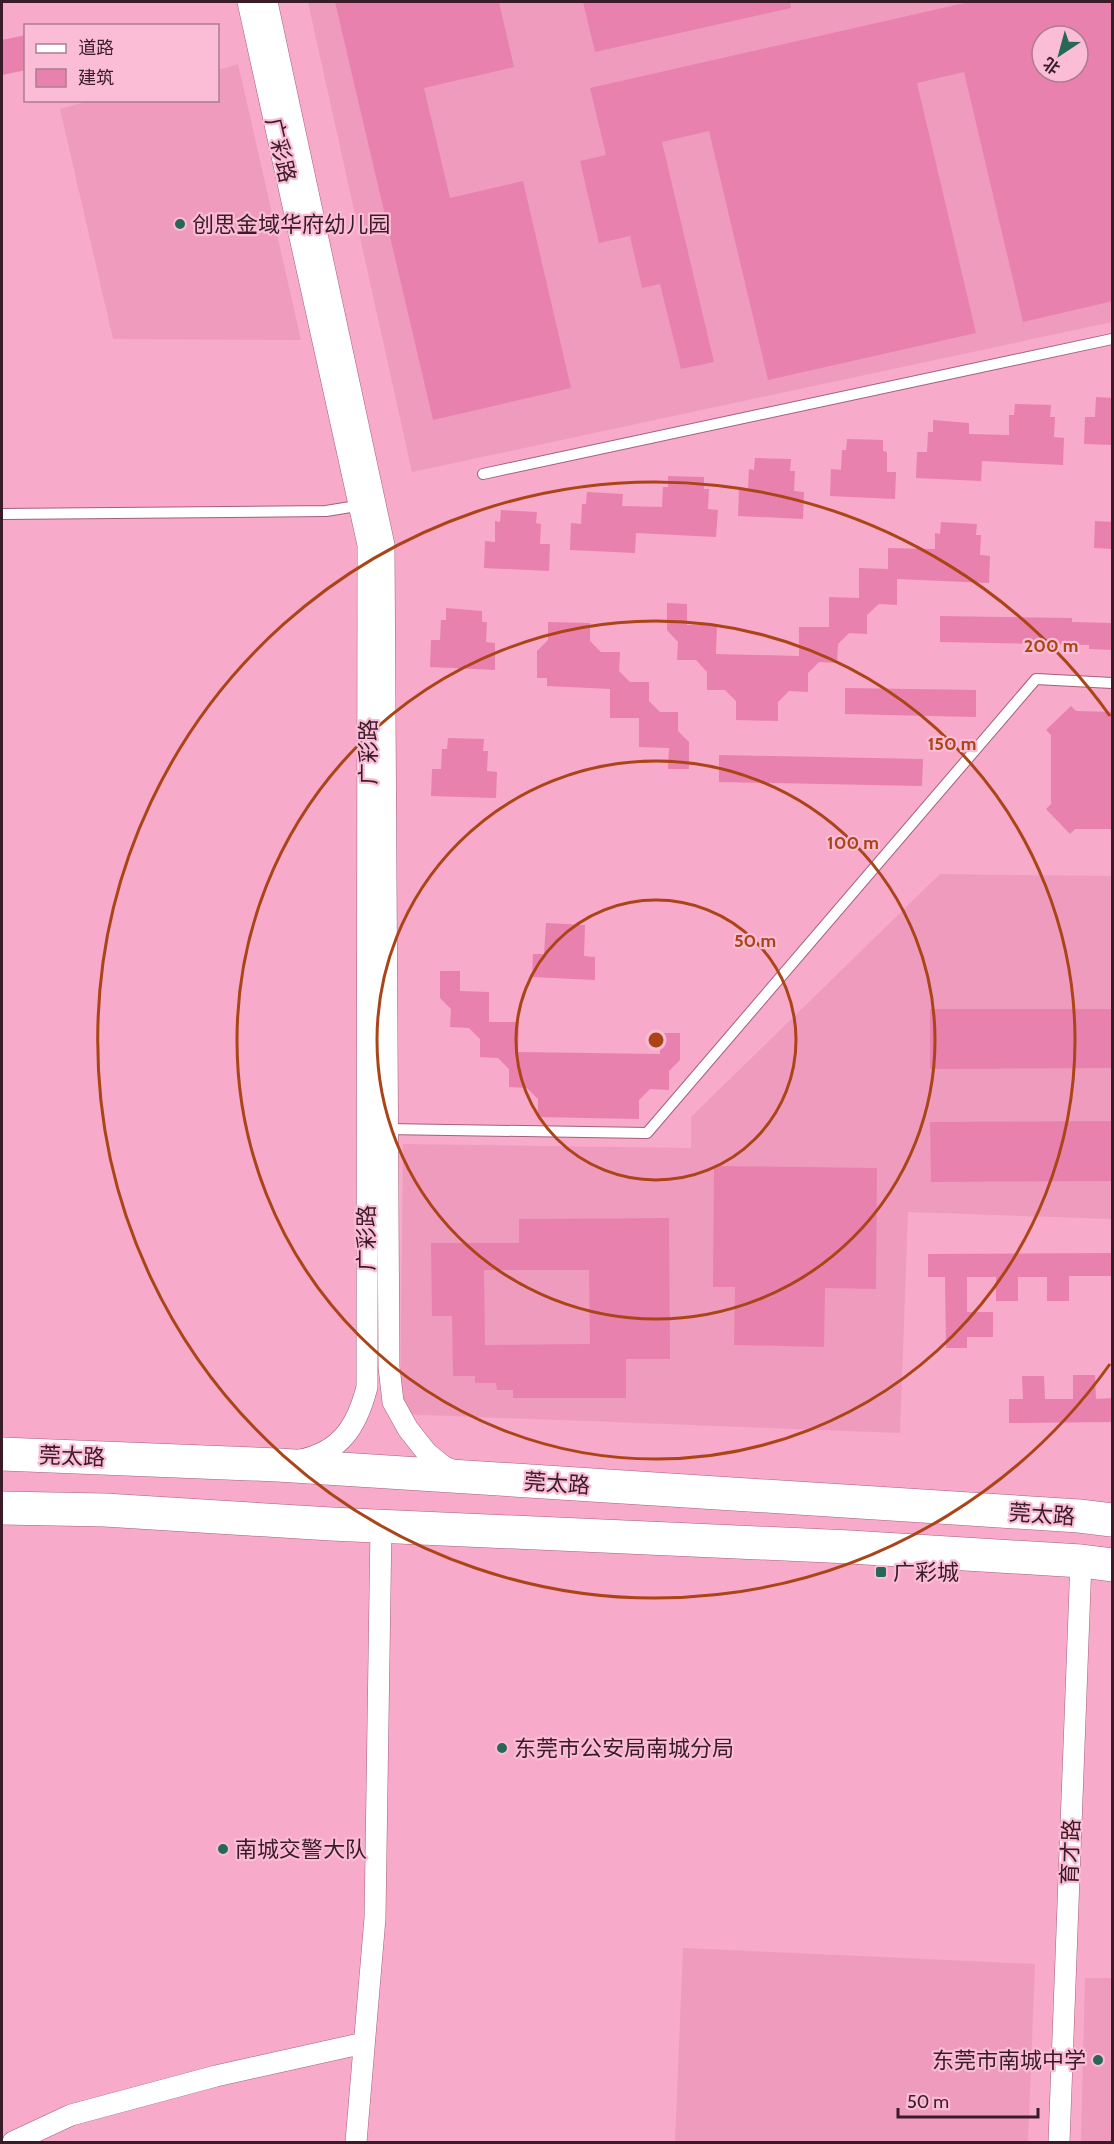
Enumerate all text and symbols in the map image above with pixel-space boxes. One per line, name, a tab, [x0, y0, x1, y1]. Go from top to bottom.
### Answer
legend	[24, 24, 219, 102]
north arrow	[1030, 24, 1090, 84]
text: 道路	[78, 37, 114, 59]
text: 北	[1039, 53, 1064, 78]
text: 建筑	[78, 67, 114, 89]
street label: 广彩路	[260, 115, 301, 185]
place label: 创思金域华府幼儿园	[192, 211, 390, 238]
marker: 创思金域华府幼儿园	[173, 217, 187, 231]
text: 200 m	[1024, 635, 1078, 657]
street label: 广彩路	[355, 719, 382, 785]
text: 150 m	[928, 733, 976, 755]
text: 100 m	[827, 832, 879, 854]
text: 50 m	[734, 930, 776, 952]
centre of rings	[646, 1030, 666, 1050]
street label: 广彩路	[353, 1205, 380, 1271]
street label: 莞太路	[39, 1442, 105, 1471]
street label: 莞太路	[523, 1468, 591, 1499]
street label: 莞太路	[1008, 1499, 1076, 1530]
place label: 广彩城	[893, 1559, 959, 1586]
marker: 广彩城	[874, 1565, 888, 1579]
place label: 东莞市公安局南城分局	[514, 1735, 734, 1762]
marker: 东莞市公安局南城分局	[495, 1741, 509, 1755]
street label: 育才路	[1056, 1819, 1085, 1885]
place label: 南城交警大队	[235, 1836, 367, 1863]
marker: 南城交警大队	[216, 1842, 230, 1856]
place label: 东莞市南城中学	[932, 2047, 1086, 2074]
marker: 东莞市南城中学	[1091, 2053, 1105, 2067]
scale bar	[898, 2081, 1038, 2119]
text: 50 m	[907, 2091, 949, 2113]

